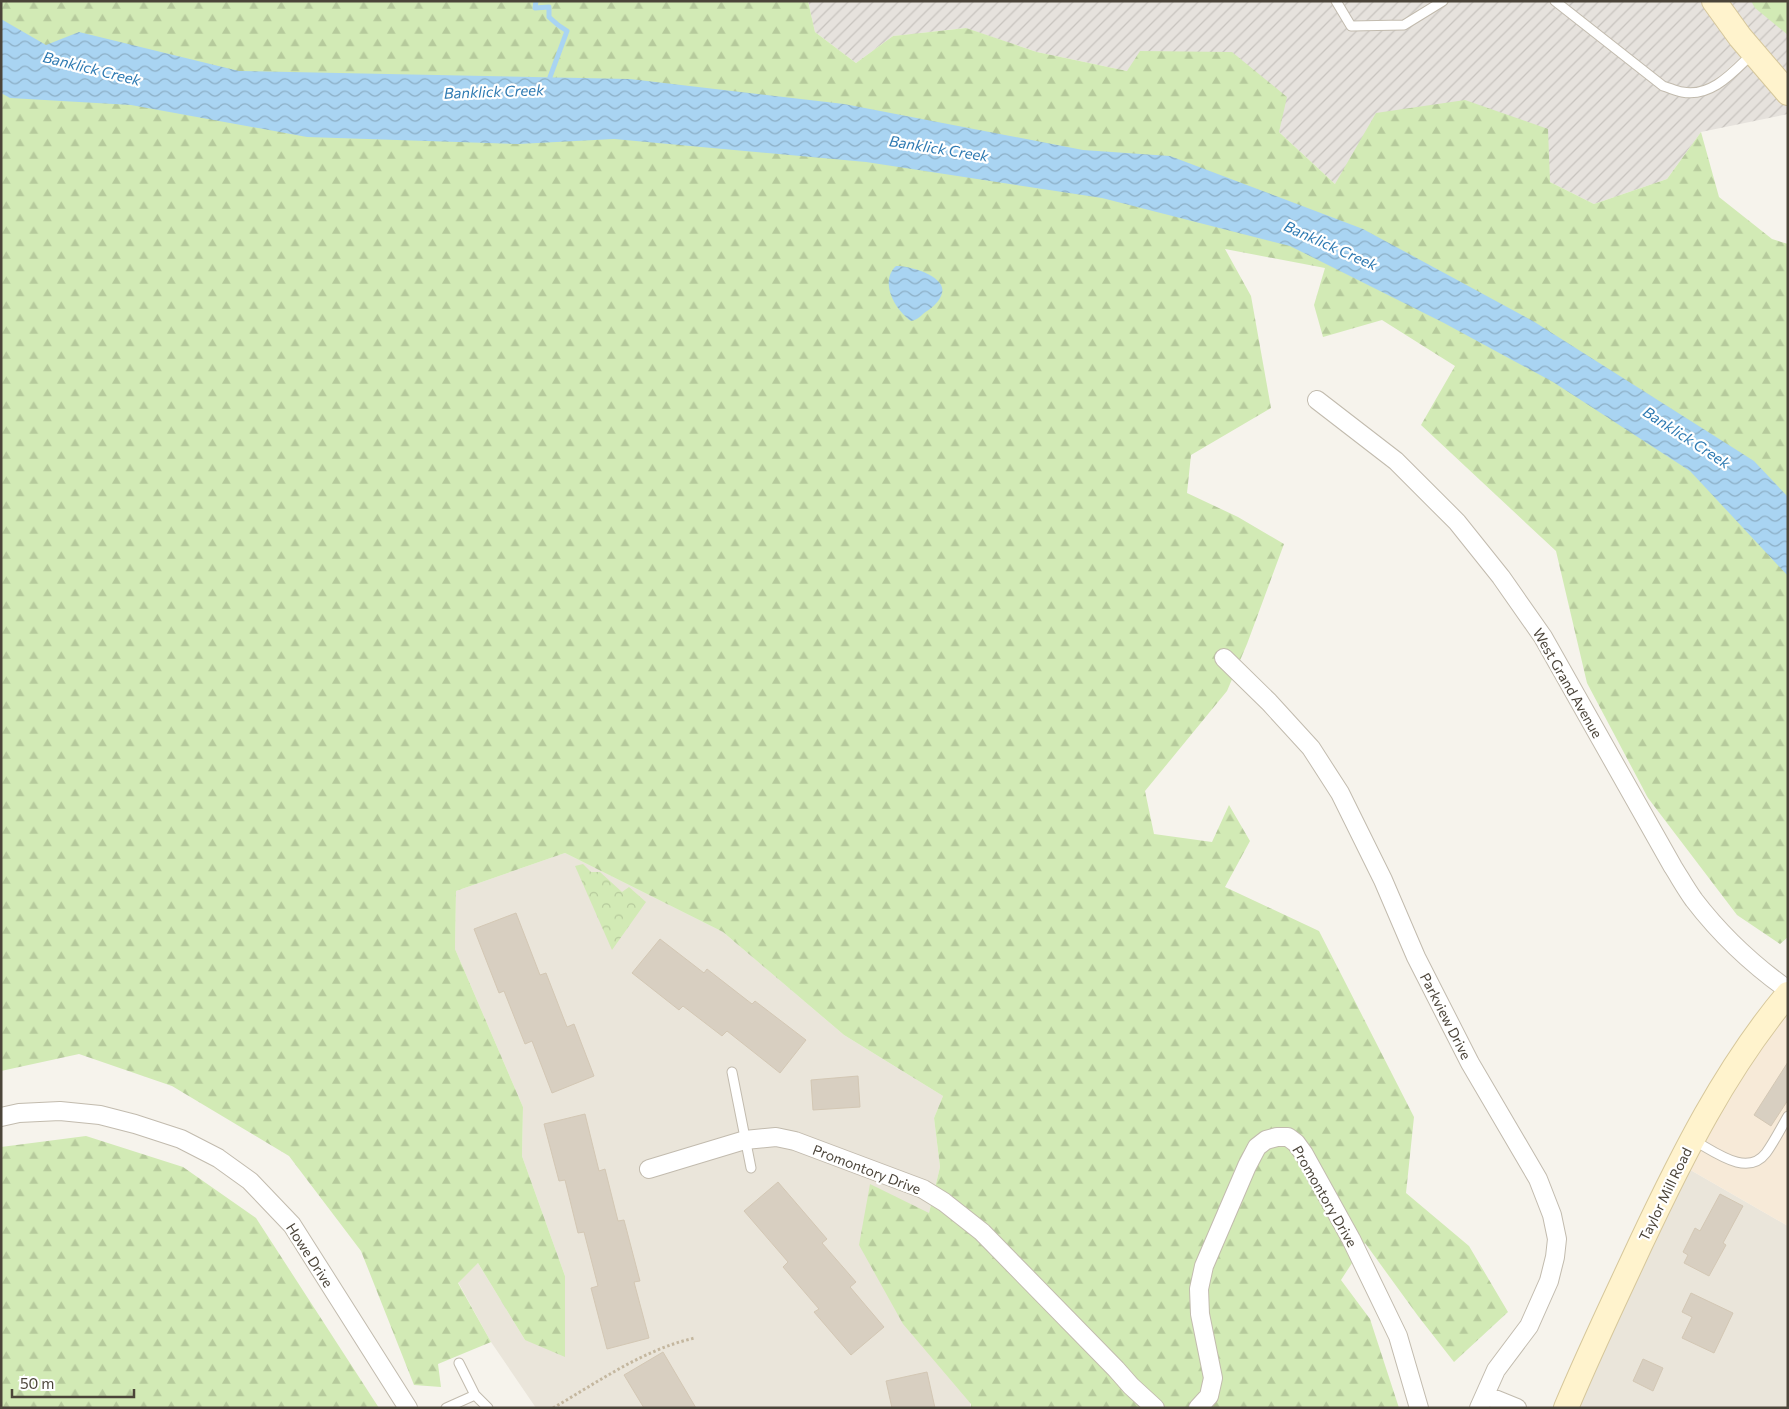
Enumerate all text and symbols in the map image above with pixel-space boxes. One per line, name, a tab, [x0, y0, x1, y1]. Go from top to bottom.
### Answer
water label: Banklick Creek	[41, 47, 144, 89]
water label: Banklick Creek	[444, 80, 545, 102]
water label: Banklick Creek	[888, 131, 991, 165]
water label: Banklick Creek	[1282, 216, 1381, 274]
water label: Banklick Creek	[1640, 402, 1735, 472]
street label: West Grand Avenue	[1530, 625, 1606, 741]
street label: Parkview Drive	[1417, 970, 1475, 1062]
street label: Promontory Drive	[811, 1141, 923, 1197]
street label: Promontory Drive	[1289, 1142, 1361, 1250]
street label: Taylor Mill Road	[1635, 1144, 1695, 1244]
street label: Howe Drive	[283, 1220, 337, 1290]
scale bar	[12, 1366, 135, 1398]
text: 50 m	[20, 1374, 54, 1392]

